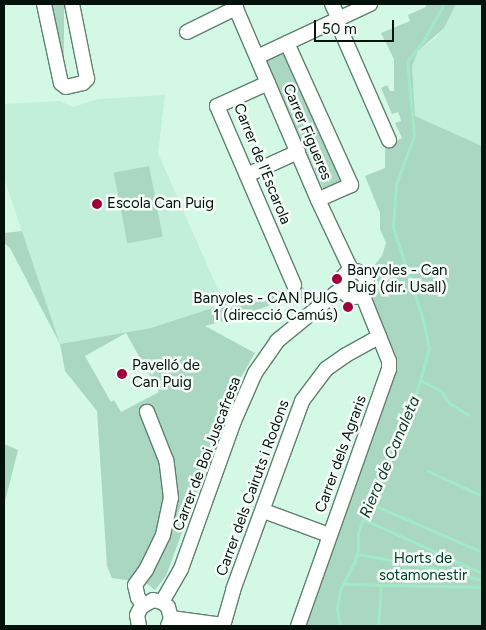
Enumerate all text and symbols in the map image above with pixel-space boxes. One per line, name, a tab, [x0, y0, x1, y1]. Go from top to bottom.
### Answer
scale bar	[316, 10, 396, 42]
text: 50 m	[322, 20, 357, 38]
street label: Carrer Figueres	[279, 81, 335, 183]
street label: Carrer de l'Escarola	[230, 101, 294, 227]
place label: Escola Can Puig	[107, 195, 214, 213]
marker: Escola Can Puig	[91, 198, 103, 210]
place label: Banyoles - Can Puig (dir. Usall)	[347, 261, 447, 296]
marker: Banyoles - Can Puig (dir. Usall)	[331, 273, 343, 285]
place label: Banyoles - CAN PUIG 1 (direcció Camús)	[193, 289, 338, 324]
marker: Banyoles - CAN PUIG 1 (direcció Camús)	[342, 301, 354, 313]
place label: Pavelló de Can Puig	[132, 356, 200, 391]
marker: Pavelló de Can Puig	[116, 368, 128, 380]
street label: Carrer de Boi Juscafresa	[169, 374, 245, 534]
street label: Carrer dels Agraris	[311, 393, 371, 515]
water label: Riera de Canaleta	[356, 393, 424, 521]
street label: Carrer dels Cairuts i Rodons	[213, 397, 293, 579]
park label: Horts de sotamonestir	[379, 549, 467, 584]

